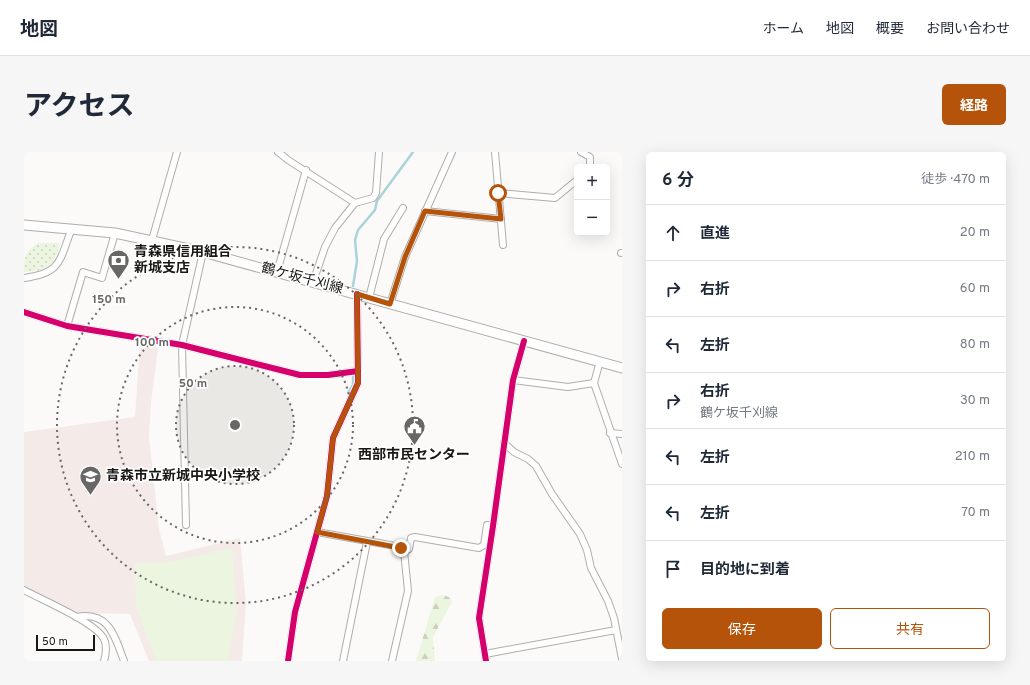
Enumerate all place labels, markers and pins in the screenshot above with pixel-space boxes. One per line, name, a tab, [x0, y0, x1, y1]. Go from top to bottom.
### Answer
place label: 青森県信用組合 新城支店	[134, 244, 232, 277]
bank icon: 青森県信用組合 新城支店	[105, 247, 131, 280]
public building icon: 西部市民センター	[401, 414, 427, 447]
centre of rings	[228, 418, 242, 432]
place label: 西部市民センター	[358, 447, 470, 464]
school or university icon: 青森市立新城中央小学校	[77, 463, 103, 496]
place label: 青森市立新城中央小学校	[106, 467, 260, 485]

